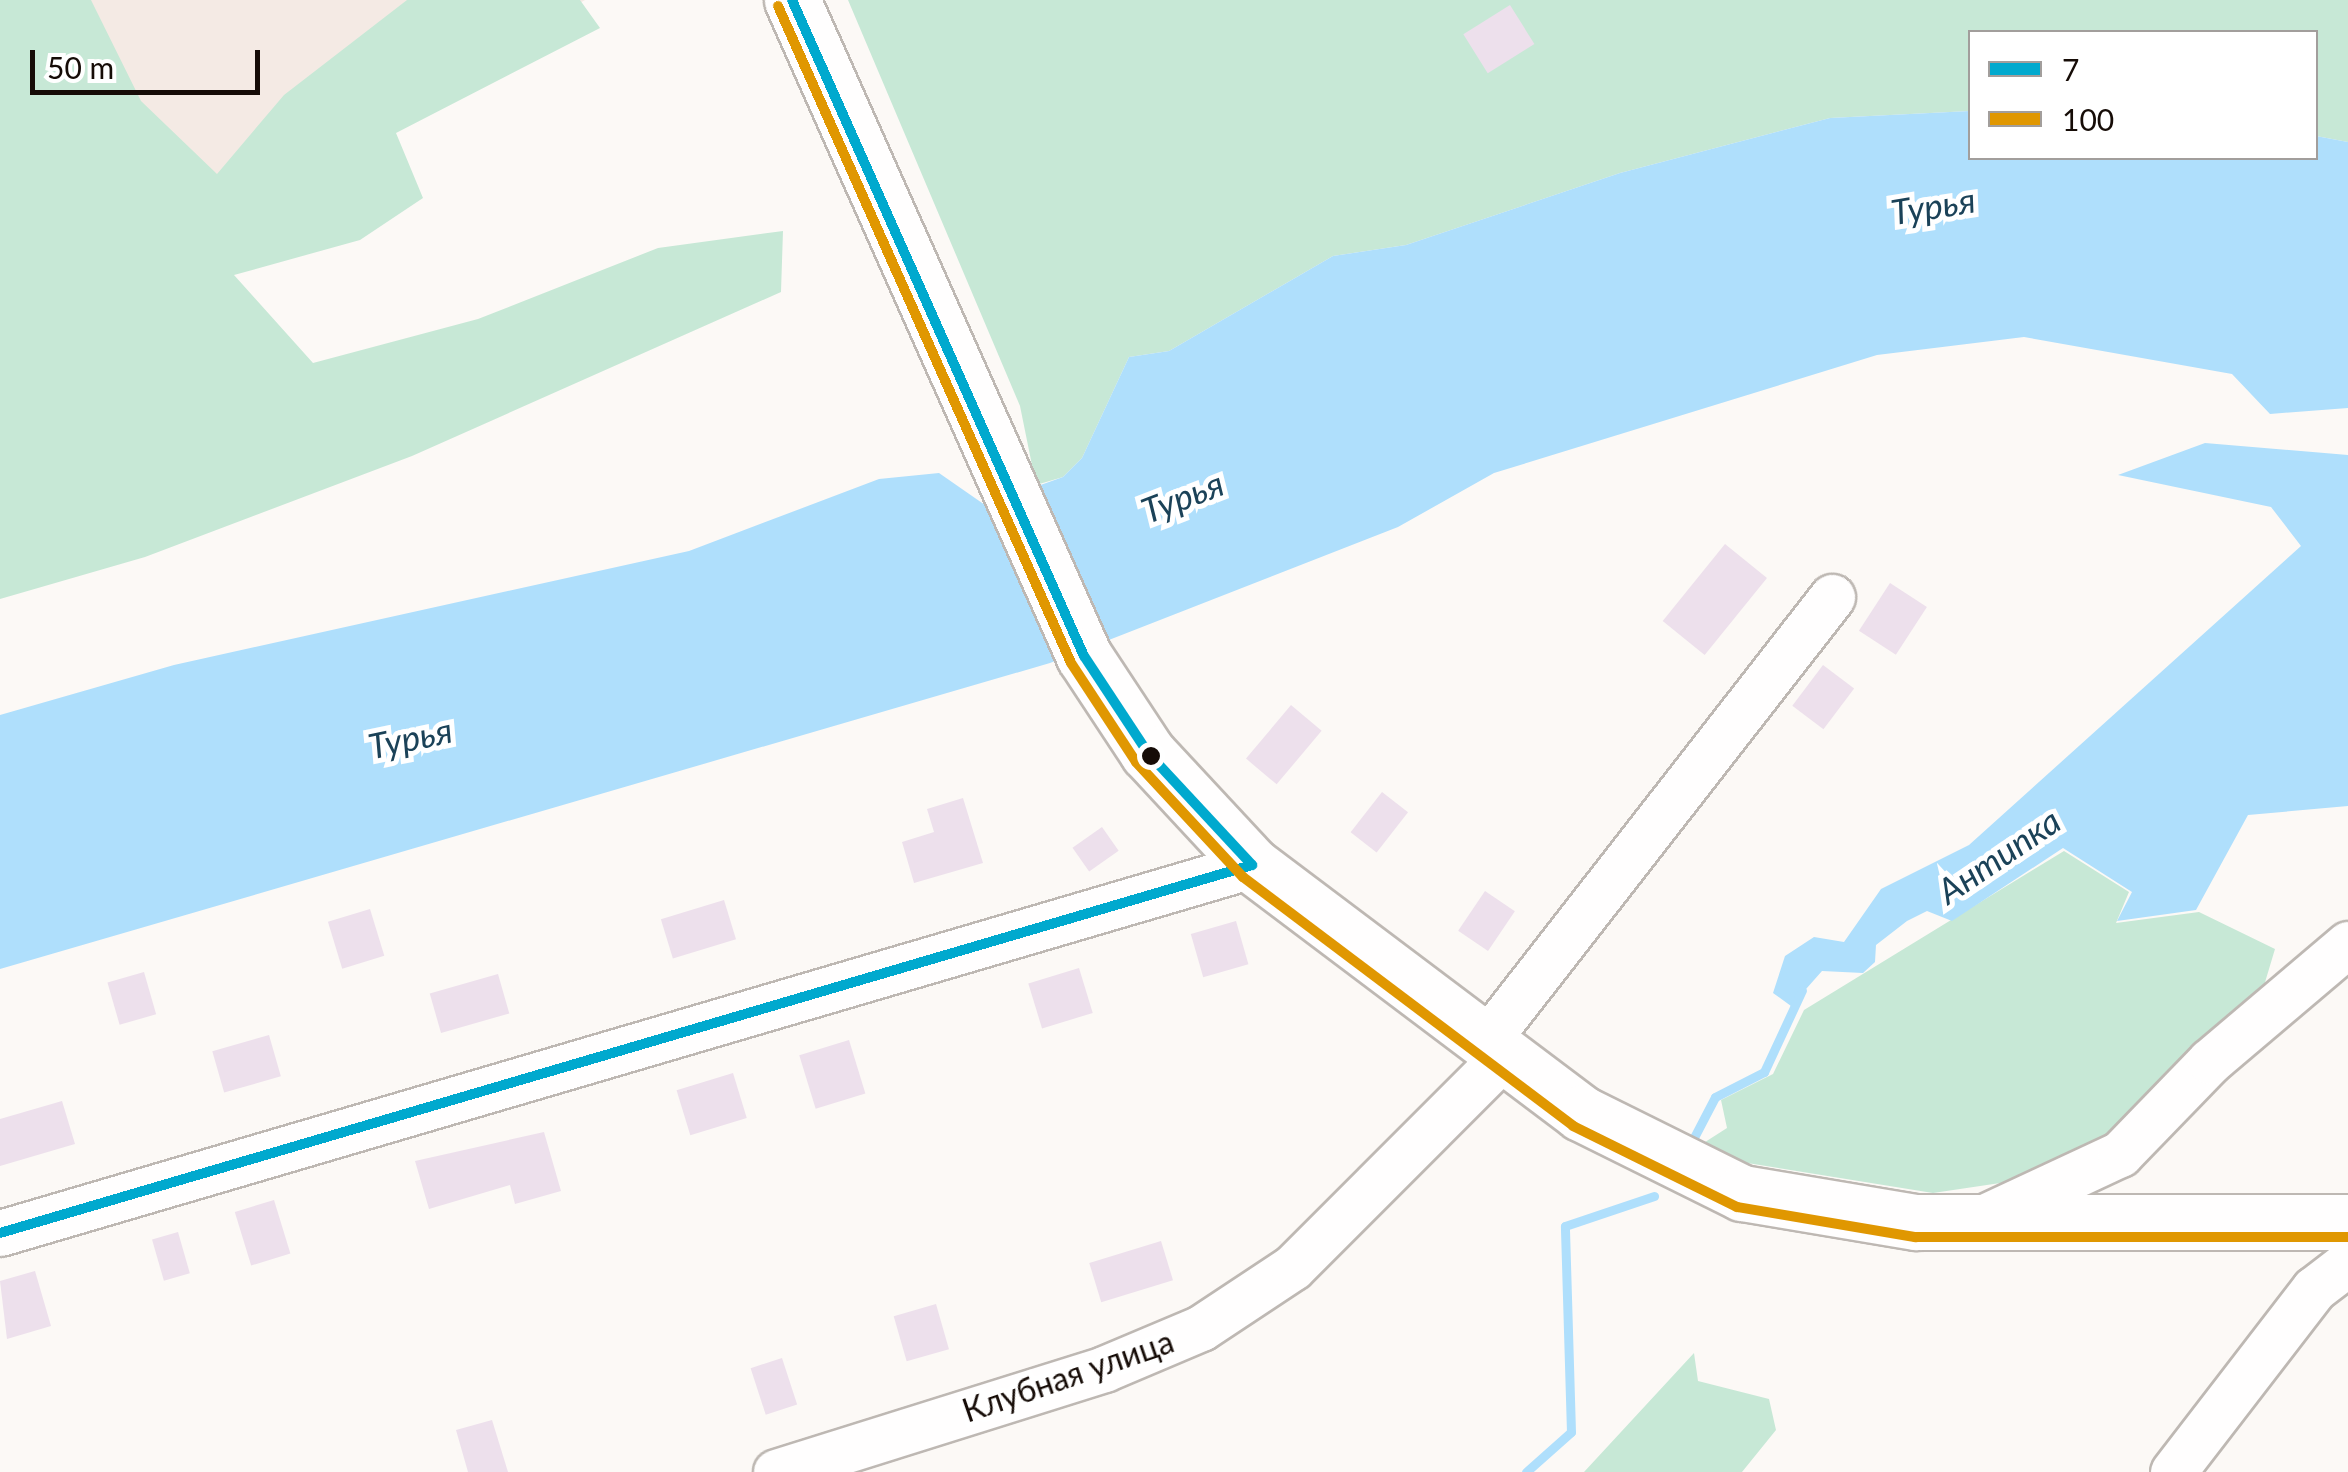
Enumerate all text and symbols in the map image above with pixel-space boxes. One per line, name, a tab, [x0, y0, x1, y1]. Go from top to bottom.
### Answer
scale bar	[35, 30, 265, 92]
legend	[1968, 30, 2318, 160]
text: 50 m	[47, 49, 114, 85]
text: 7	[2062, 51, 2079, 87]
text: 100	[2062, 101, 2114, 137]
water label: Турья	[1888, 178, 1978, 232]
water label: Турья	[1135, 461, 1229, 531]
water label: Турья	[364, 708, 456, 766]
unlabelled marker	[1141, 746, 1161, 766]
water label: Антипка	[1928, 799, 2068, 911]
street label: Клубная улица	[957, 1322, 1179, 1430]

